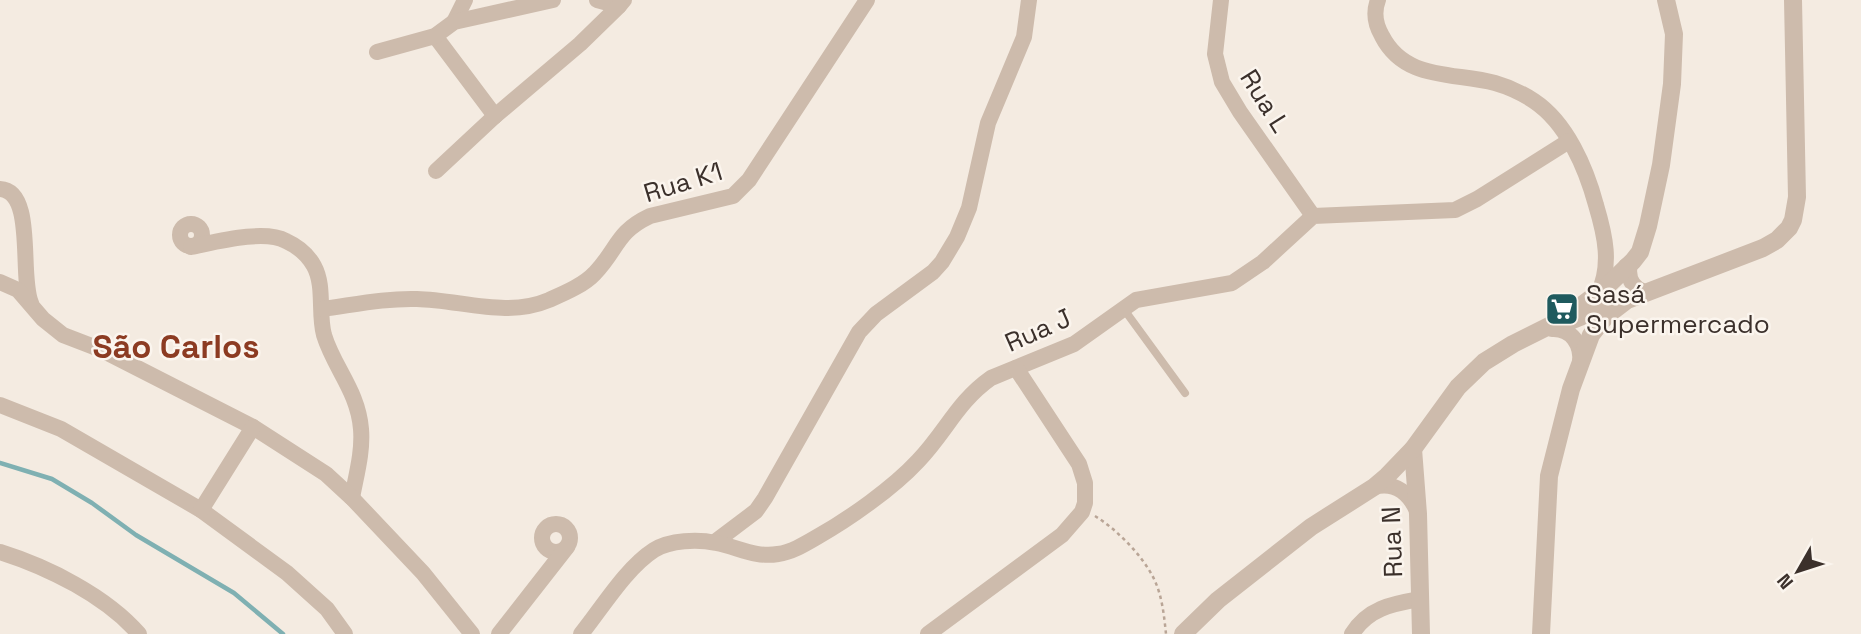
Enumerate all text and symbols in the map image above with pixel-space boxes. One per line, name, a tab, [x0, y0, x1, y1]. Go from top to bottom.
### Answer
street label: Rua L	[1233, 63, 1297, 139]
street label: Rua K1	[639, 154, 727, 210]
place label: Sasá Supermercado	[1586, 277, 1770, 341]
supermarket icon: Sasá Supermercado	[1543, 290, 1581, 328]
street label: Rua J	[999, 300, 1077, 360]
district label: São Carlos	[93, 326, 259, 368]
street label: Rua N	[1374, 506, 1410, 578]
north arrow	[1763, 536, 1833, 606]
text: N	[1771, 569, 1799, 594]

